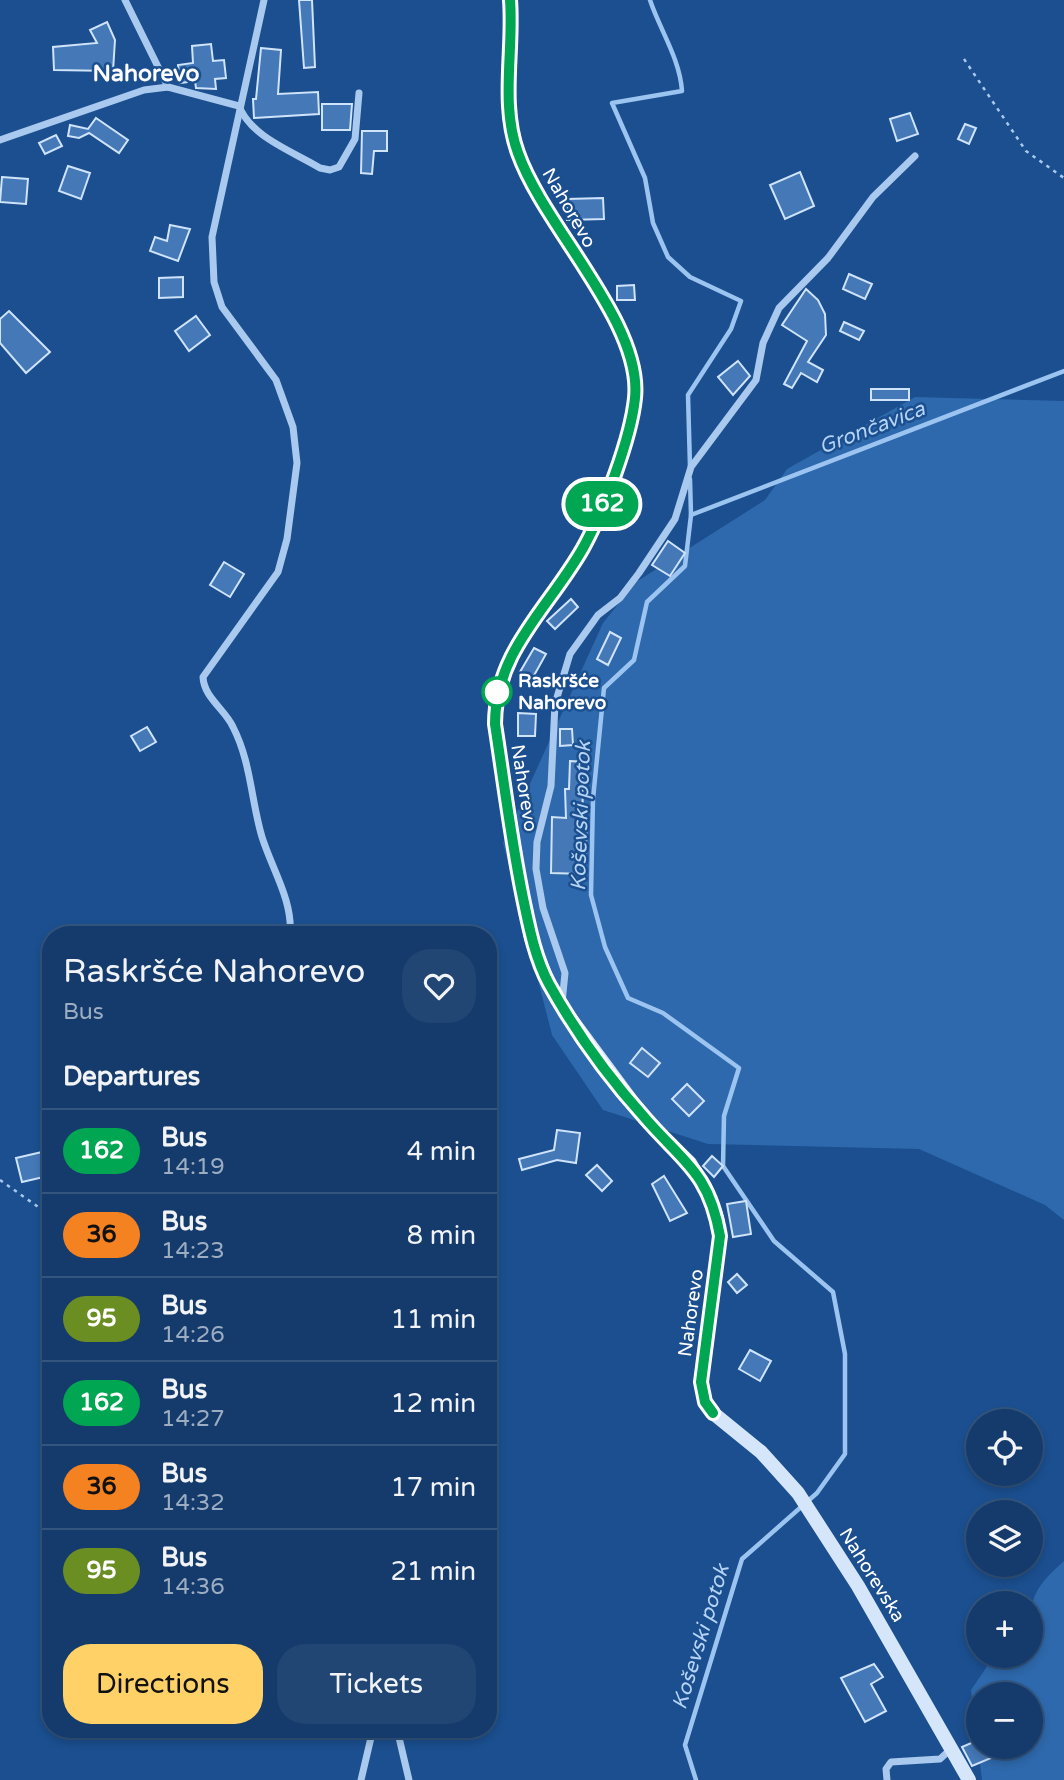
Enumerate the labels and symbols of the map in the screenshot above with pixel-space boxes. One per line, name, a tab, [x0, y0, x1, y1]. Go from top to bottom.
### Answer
district label: Nahorevo	[93, 60, 199, 88]
street label: Nahorevo	[537, 164, 601, 252]
water label: Grončavica	[816, 396, 930, 460]
line badge: 162	[562, 481, 642, 527]
place label: Raskršće Nahorevo	[518, 670, 606, 714]
marker: Raskršće Nahorevo	[482, 677, 512, 707]
water label: Koševski potok	[566, 739, 596, 891]
street label: Nahorevo	[506, 743, 542, 833]
street label: Nahorevo	[674, 1268, 708, 1358]
street label: Nahorevska	[834, 1524, 910, 1626]
water label: Koševski potok	[667, 1560, 735, 1712]

